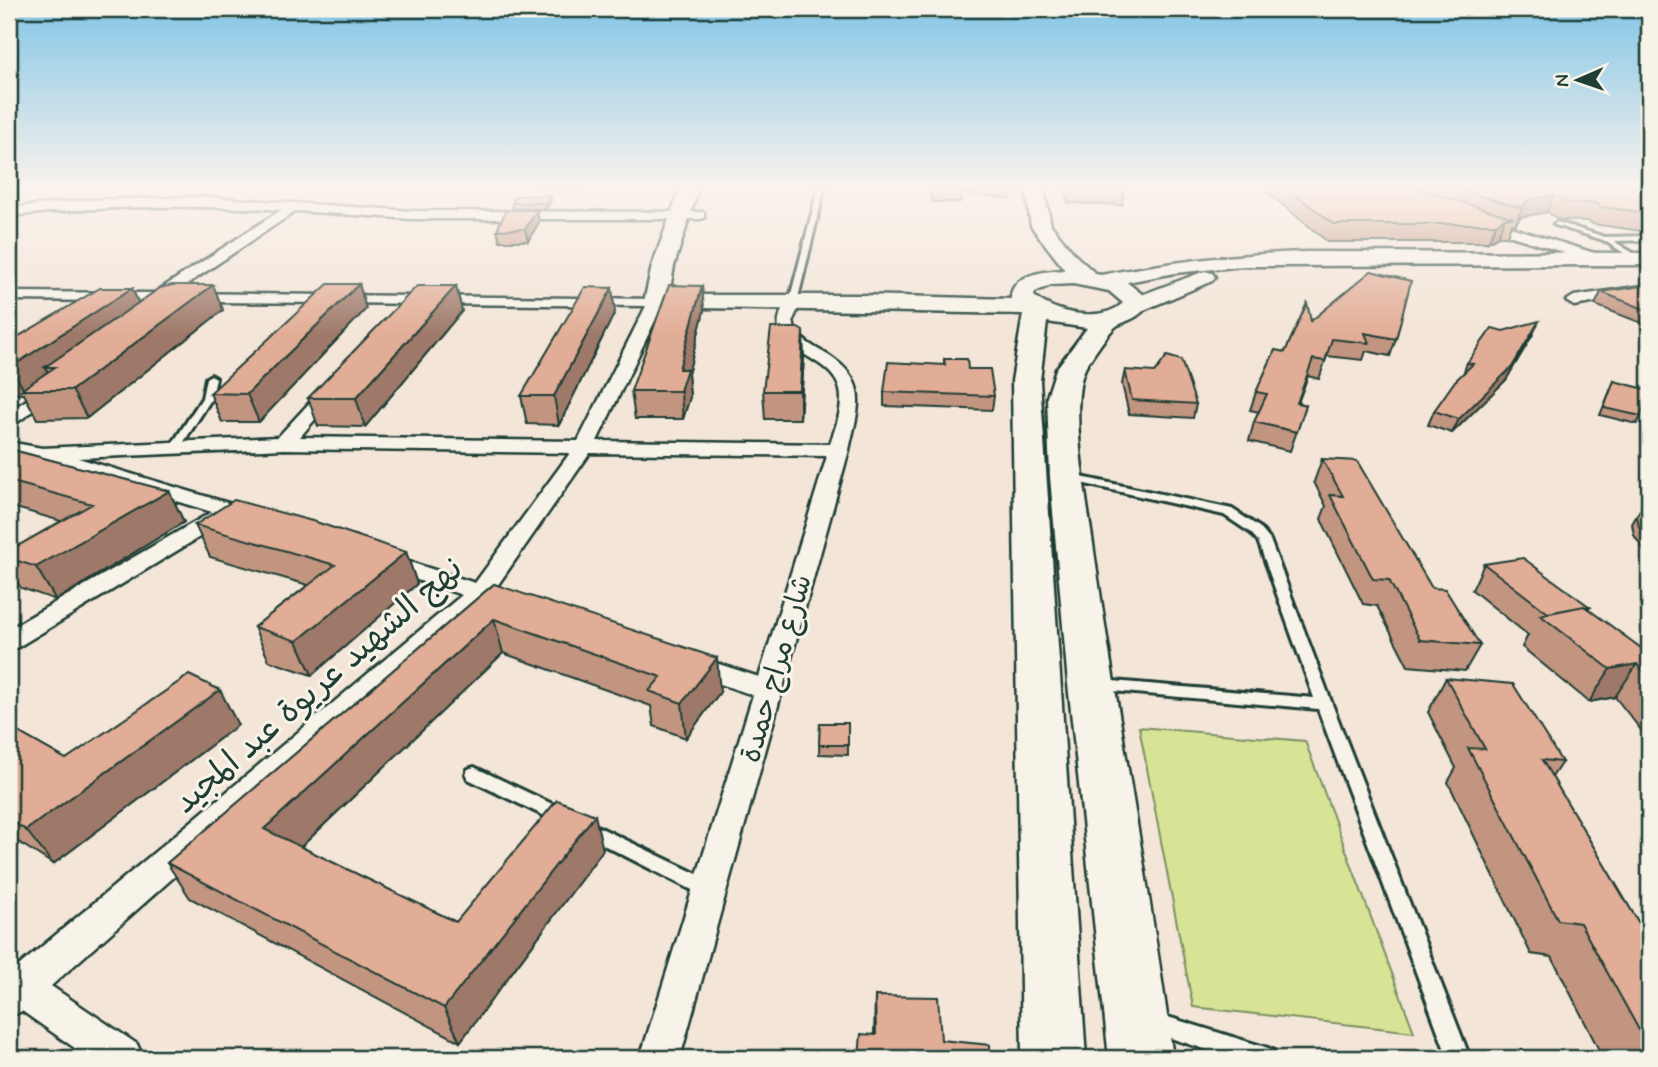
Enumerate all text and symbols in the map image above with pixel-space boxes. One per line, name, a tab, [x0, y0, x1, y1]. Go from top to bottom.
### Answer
north arrow	[1542, 46, 1612, 116]
text: N	[1550, 74, 1575, 87]
street label: نهج الشهيد عريوة عبد المجيد	[165, 548, 473, 824]
street label: شارع مراح حمدة	[733, 570, 822, 767]

